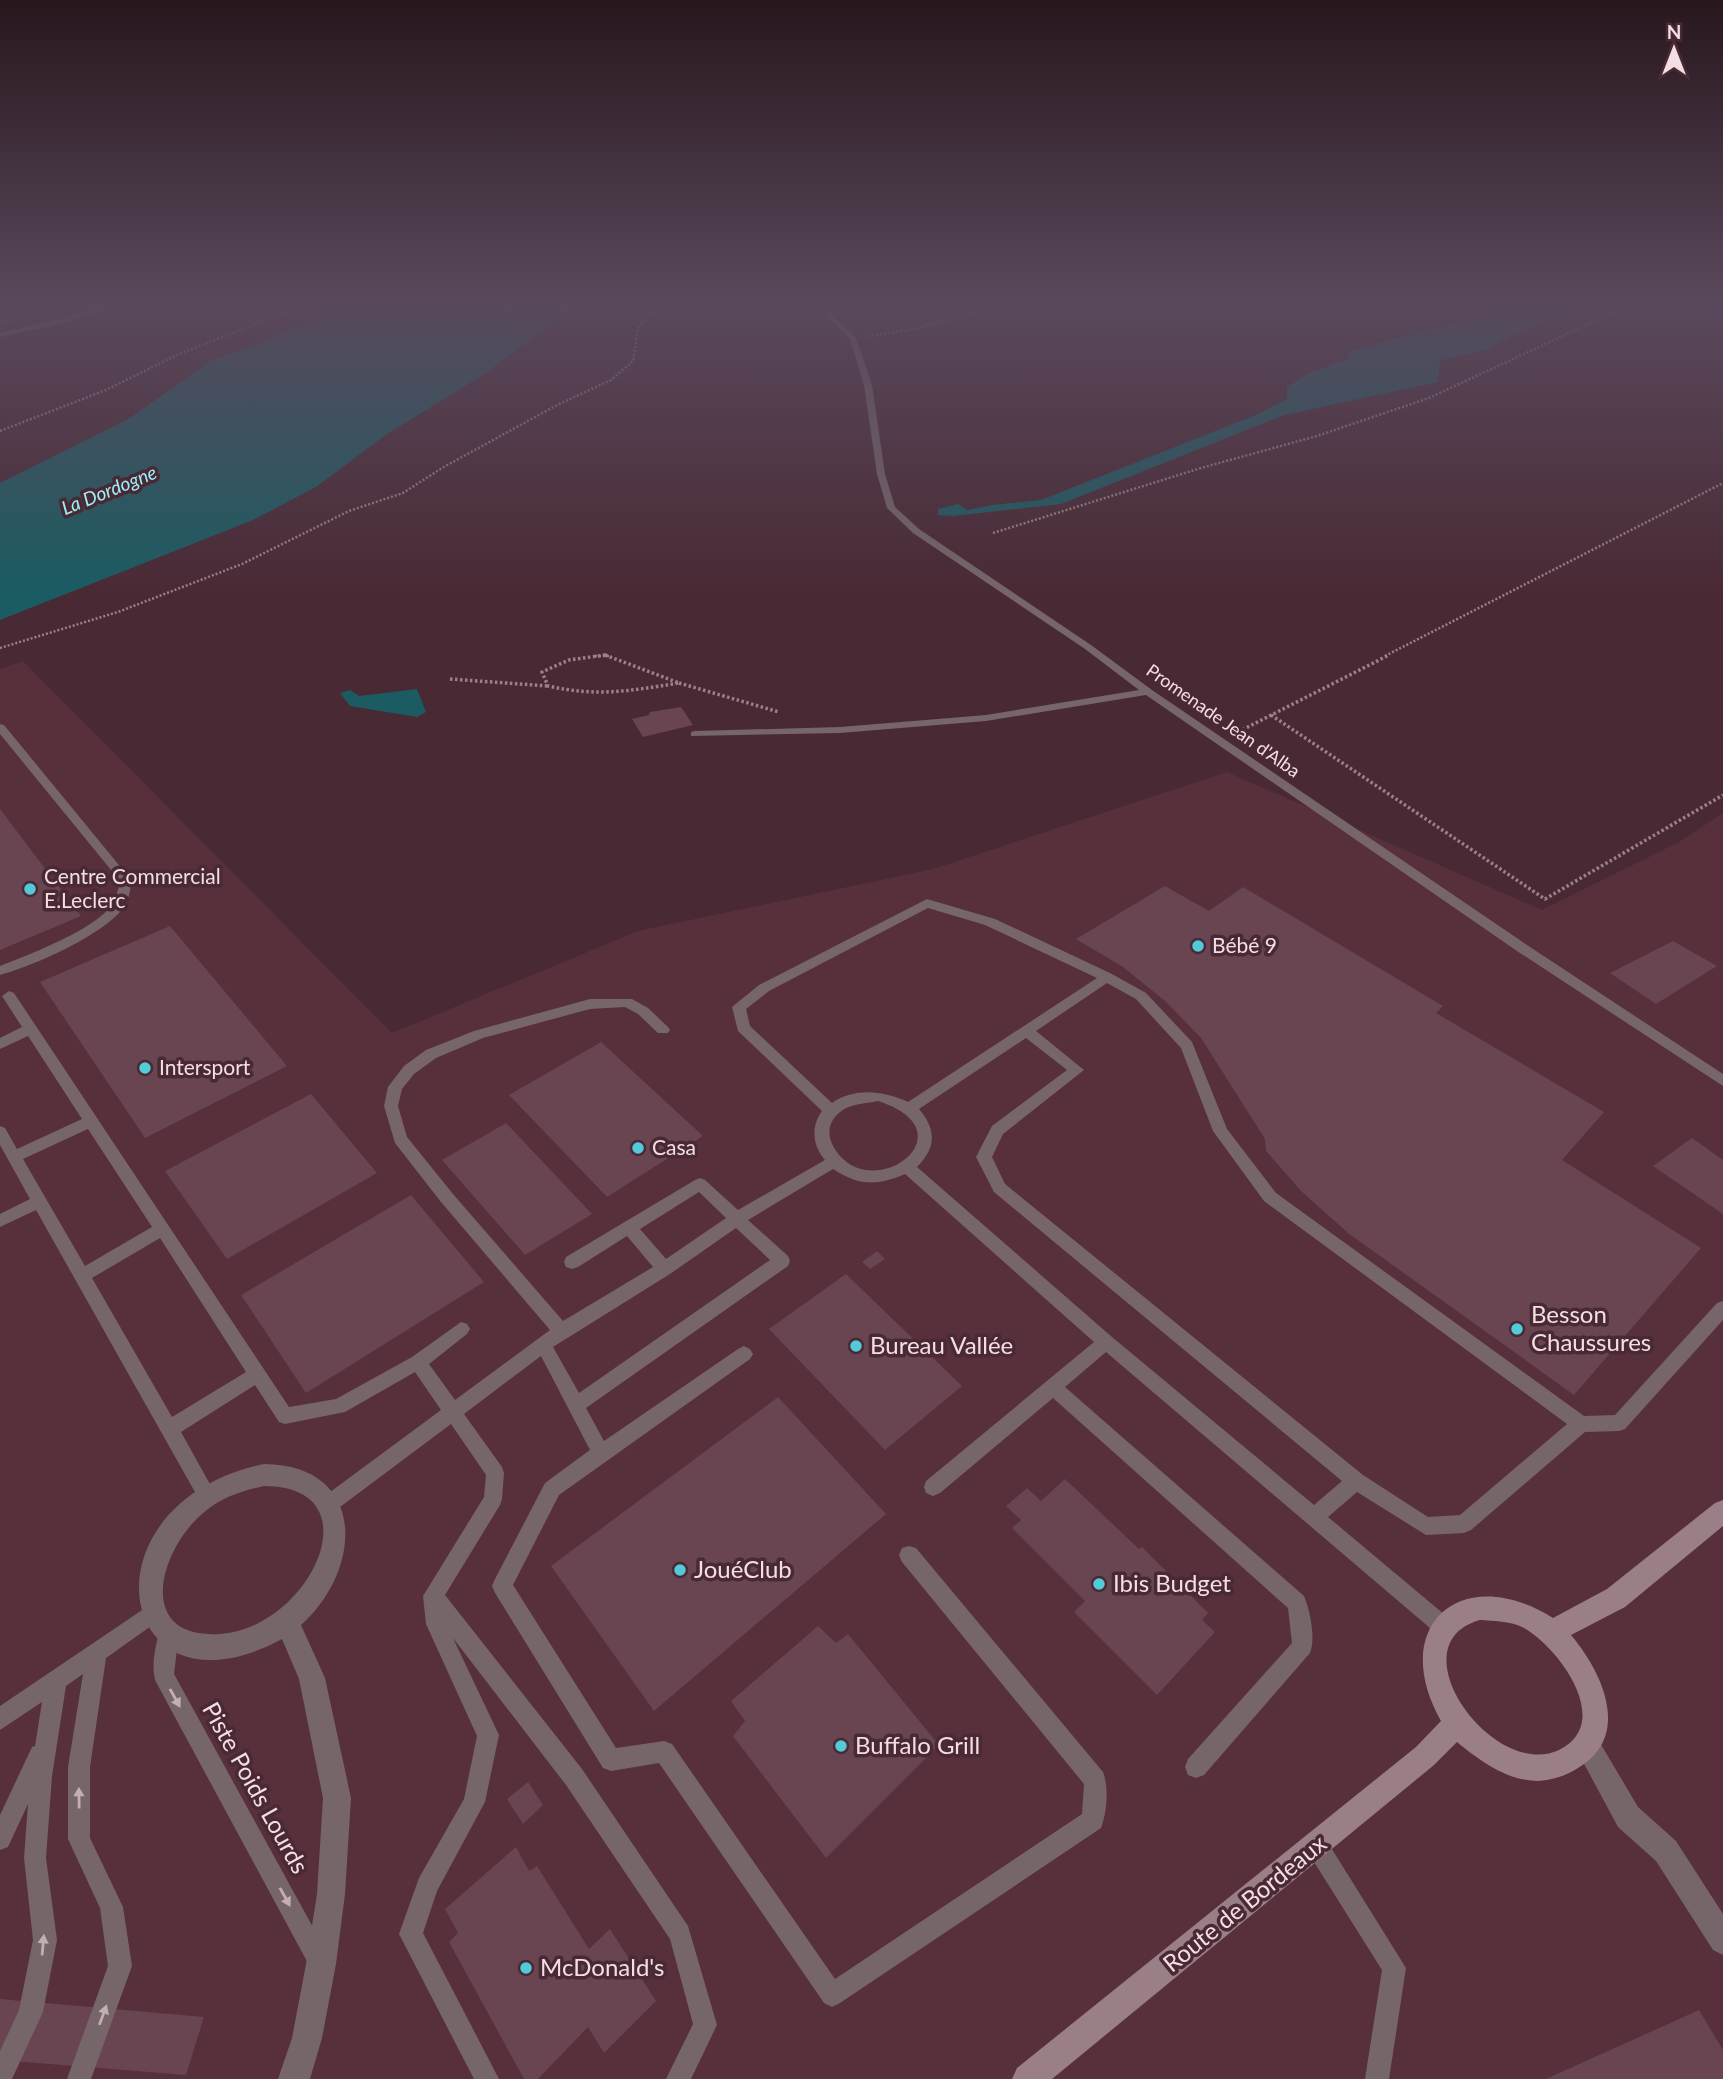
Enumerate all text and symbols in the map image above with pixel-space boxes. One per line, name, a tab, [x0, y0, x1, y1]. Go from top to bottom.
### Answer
north arrow	[1639, 14, 1709, 84]
text: N	[1667, 20, 1681, 43]
water label: La Dordogne	[58, 460, 160, 519]
street label: Promenade Jean d'Alba	[1142, 659, 1305, 782]
place label: Centre Commercial E.Leclerc	[44, 863, 221, 912]
marker: Centre Commercial E.Leclerc	[22, 881, 38, 897]
place label: Bébé 9	[1212, 932, 1277, 957]
marker: Bébé 9	[1190, 938, 1206, 954]
place label: Intersport	[159, 1054, 251, 1079]
marker: Intersport	[137, 1060, 153, 1076]
place label: Casa	[652, 1134, 696, 1159]
marker: Casa	[630, 1140, 646, 1156]
place label: Besson Chaussures	[1531, 1299, 1651, 1356]
marker: Besson Chaussures	[1509, 1321, 1525, 1337]
place label: Bureau Vallée	[870, 1330, 1013, 1359]
marker: Bureau Vallée	[848, 1338, 864, 1354]
place label: JouéClub	[694, 1554, 792, 1583]
marker: JouéClub	[672, 1562, 688, 1578]
place label: Ibis Budget	[1113, 1568, 1231, 1597]
marker: Ibis Budget	[1091, 1576, 1107, 1592]
one-way arrow	[170, 1688, 181, 1708]
street label: Piste Poids Lourds	[197, 1696, 315, 1878]
place label: Buffalo Grill	[855, 1730, 980, 1759]
marker: Buffalo Grill	[833, 1738, 849, 1754]
one-way arrow	[73, 1787, 84, 1809]
street label: Route de Bordeaux	[1157, 1828, 1331, 1977]
one-way arrow	[279, 1888, 291, 1907]
one-way arrow	[38, 1934, 49, 1956]
place label: McDonald's	[540, 1952, 664, 1981]
marker: McDonald's	[518, 1960, 534, 1976]
one-way arrow	[98, 2004, 109, 2025]

